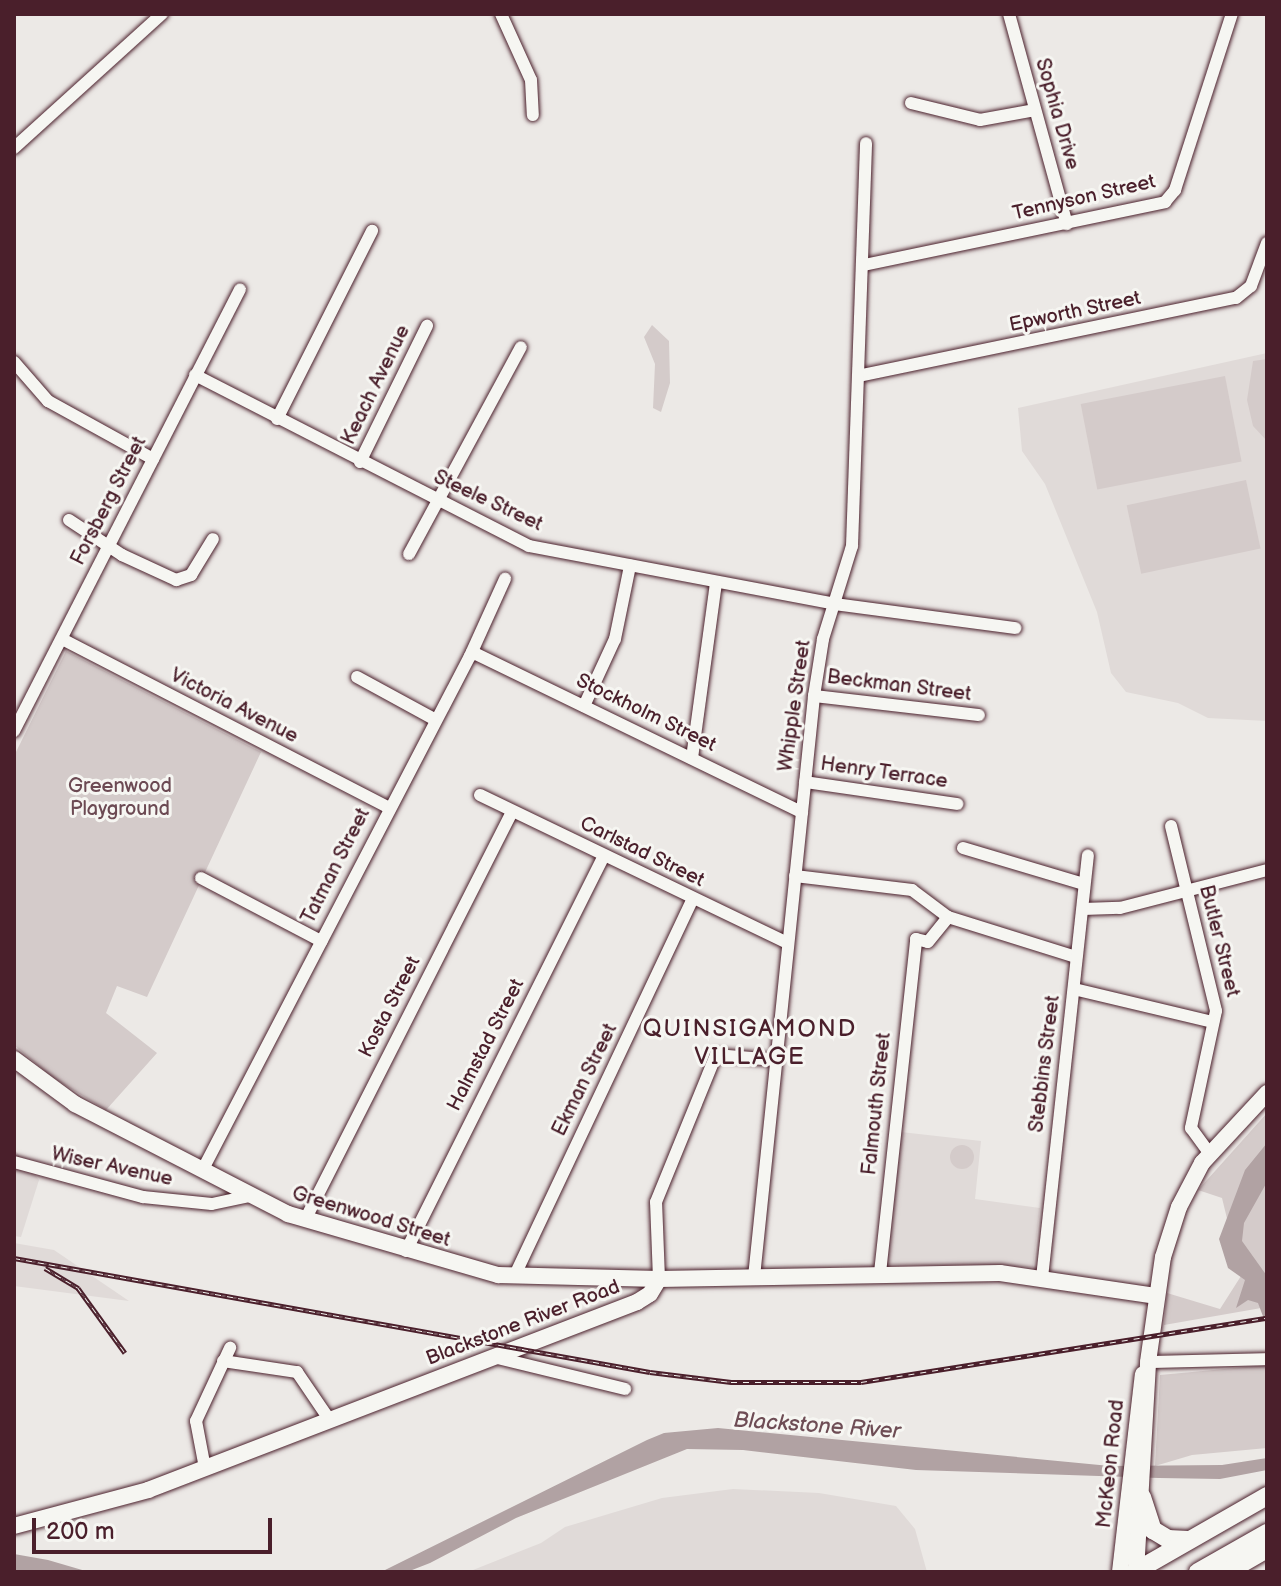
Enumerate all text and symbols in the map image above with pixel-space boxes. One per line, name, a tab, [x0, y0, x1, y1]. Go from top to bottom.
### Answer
street label: Sophia Drive	[1030, 56, 1084, 172]
street label: Tennyson Street	[1010, 170, 1158, 226]
street label: Epworth Street	[1007, 286, 1143, 338]
street label: Keach Avenue	[337, 321, 415, 449]
street label: Forsberg Street	[66, 432, 152, 570]
street label: Steele Street	[430, 465, 546, 537]
street label: Whipple Street	[774, 639, 816, 773]
street label: Victoria Avenue	[166, 663, 302, 749]
street label: Beckman Street	[825, 665, 973, 707]
street label: Stockholm Street	[572, 669, 720, 757]
street label: Henry Terrace	[818, 752, 950, 794]
park label: Greenwood Playground	[68, 774, 172, 821]
street label: Tatman Street	[297, 804, 375, 928]
street label: Carlstad Street	[576, 811, 708, 893]
street label: Butler Street	[1193, 882, 1245, 1000]
street label: Kosta Street	[354, 952, 426, 1062]
street label: Halmstad Street	[442, 975, 530, 1115]
street label: Stebbins Street	[1025, 994, 1065, 1134]
district label: QUINSIGAMOND VILLAGE	[643, 1015, 857, 1071]
street label: Ekman Street	[547, 1020, 623, 1140]
street label: Falmouth Street	[858, 1031, 896, 1177]
street label: Wiser Avenue	[49, 1142, 175, 1192]
street label: Greenwood Street	[289, 1181, 453, 1253]
street label: Blackstone River Road	[423, 1275, 623, 1371]
street label: McKeon Road	[1092, 1399, 1130, 1529]
water label: Blackstone River	[733, 1407, 901, 1445]
scale bar	[36, 1502, 276, 1552]
text: 200 m	[46, 1517, 115, 1546]

